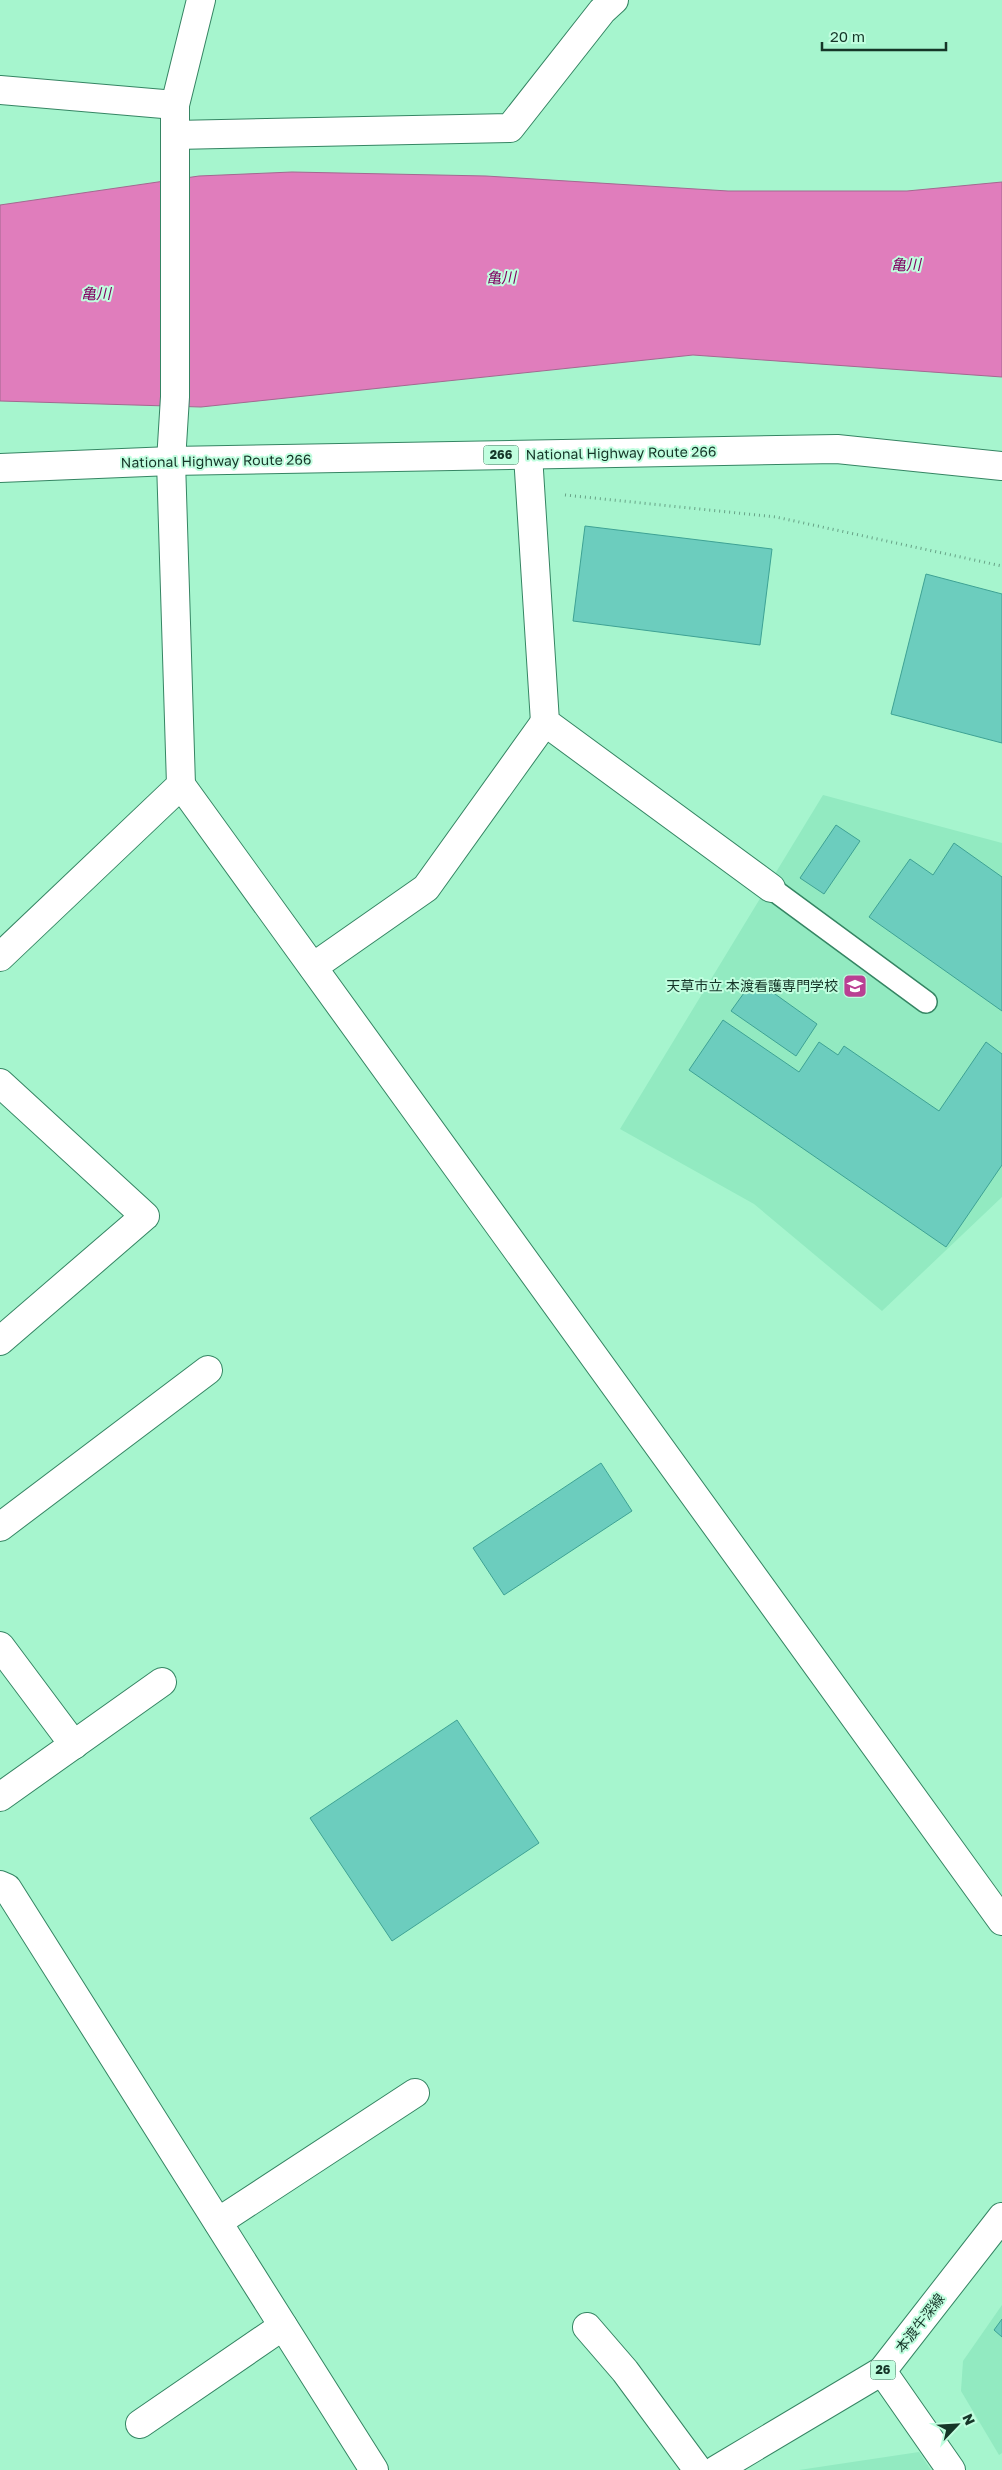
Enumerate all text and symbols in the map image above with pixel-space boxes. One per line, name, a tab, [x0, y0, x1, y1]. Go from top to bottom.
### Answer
scale bar	[822, 20, 946, 52]
text: 20 m	[830, 27, 865, 45]
water label: 亀川	[891, 255, 923, 273]
water label: 亀川	[486, 267, 518, 287]
water label: 亀川	[81, 284, 113, 302]
street label: National Highway Route 266	[526, 442, 716, 463]
road number: 266	[484, 446, 518, 464]
street label: National Highway Route 266	[121, 450, 311, 471]
school or university icon: 天草市立 本渡看護専門学校	[842, 973, 868, 999]
place label: 天草市立 本渡看護専門学校	[667, 977, 838, 994]
street label: 本渡牛深線	[891, 2290, 948, 2356]
road number: 26	[870, 2360, 896, 2380]
north arrow	[932, 2400, 982, 2450]
text: N	[959, 2411, 979, 2428]

